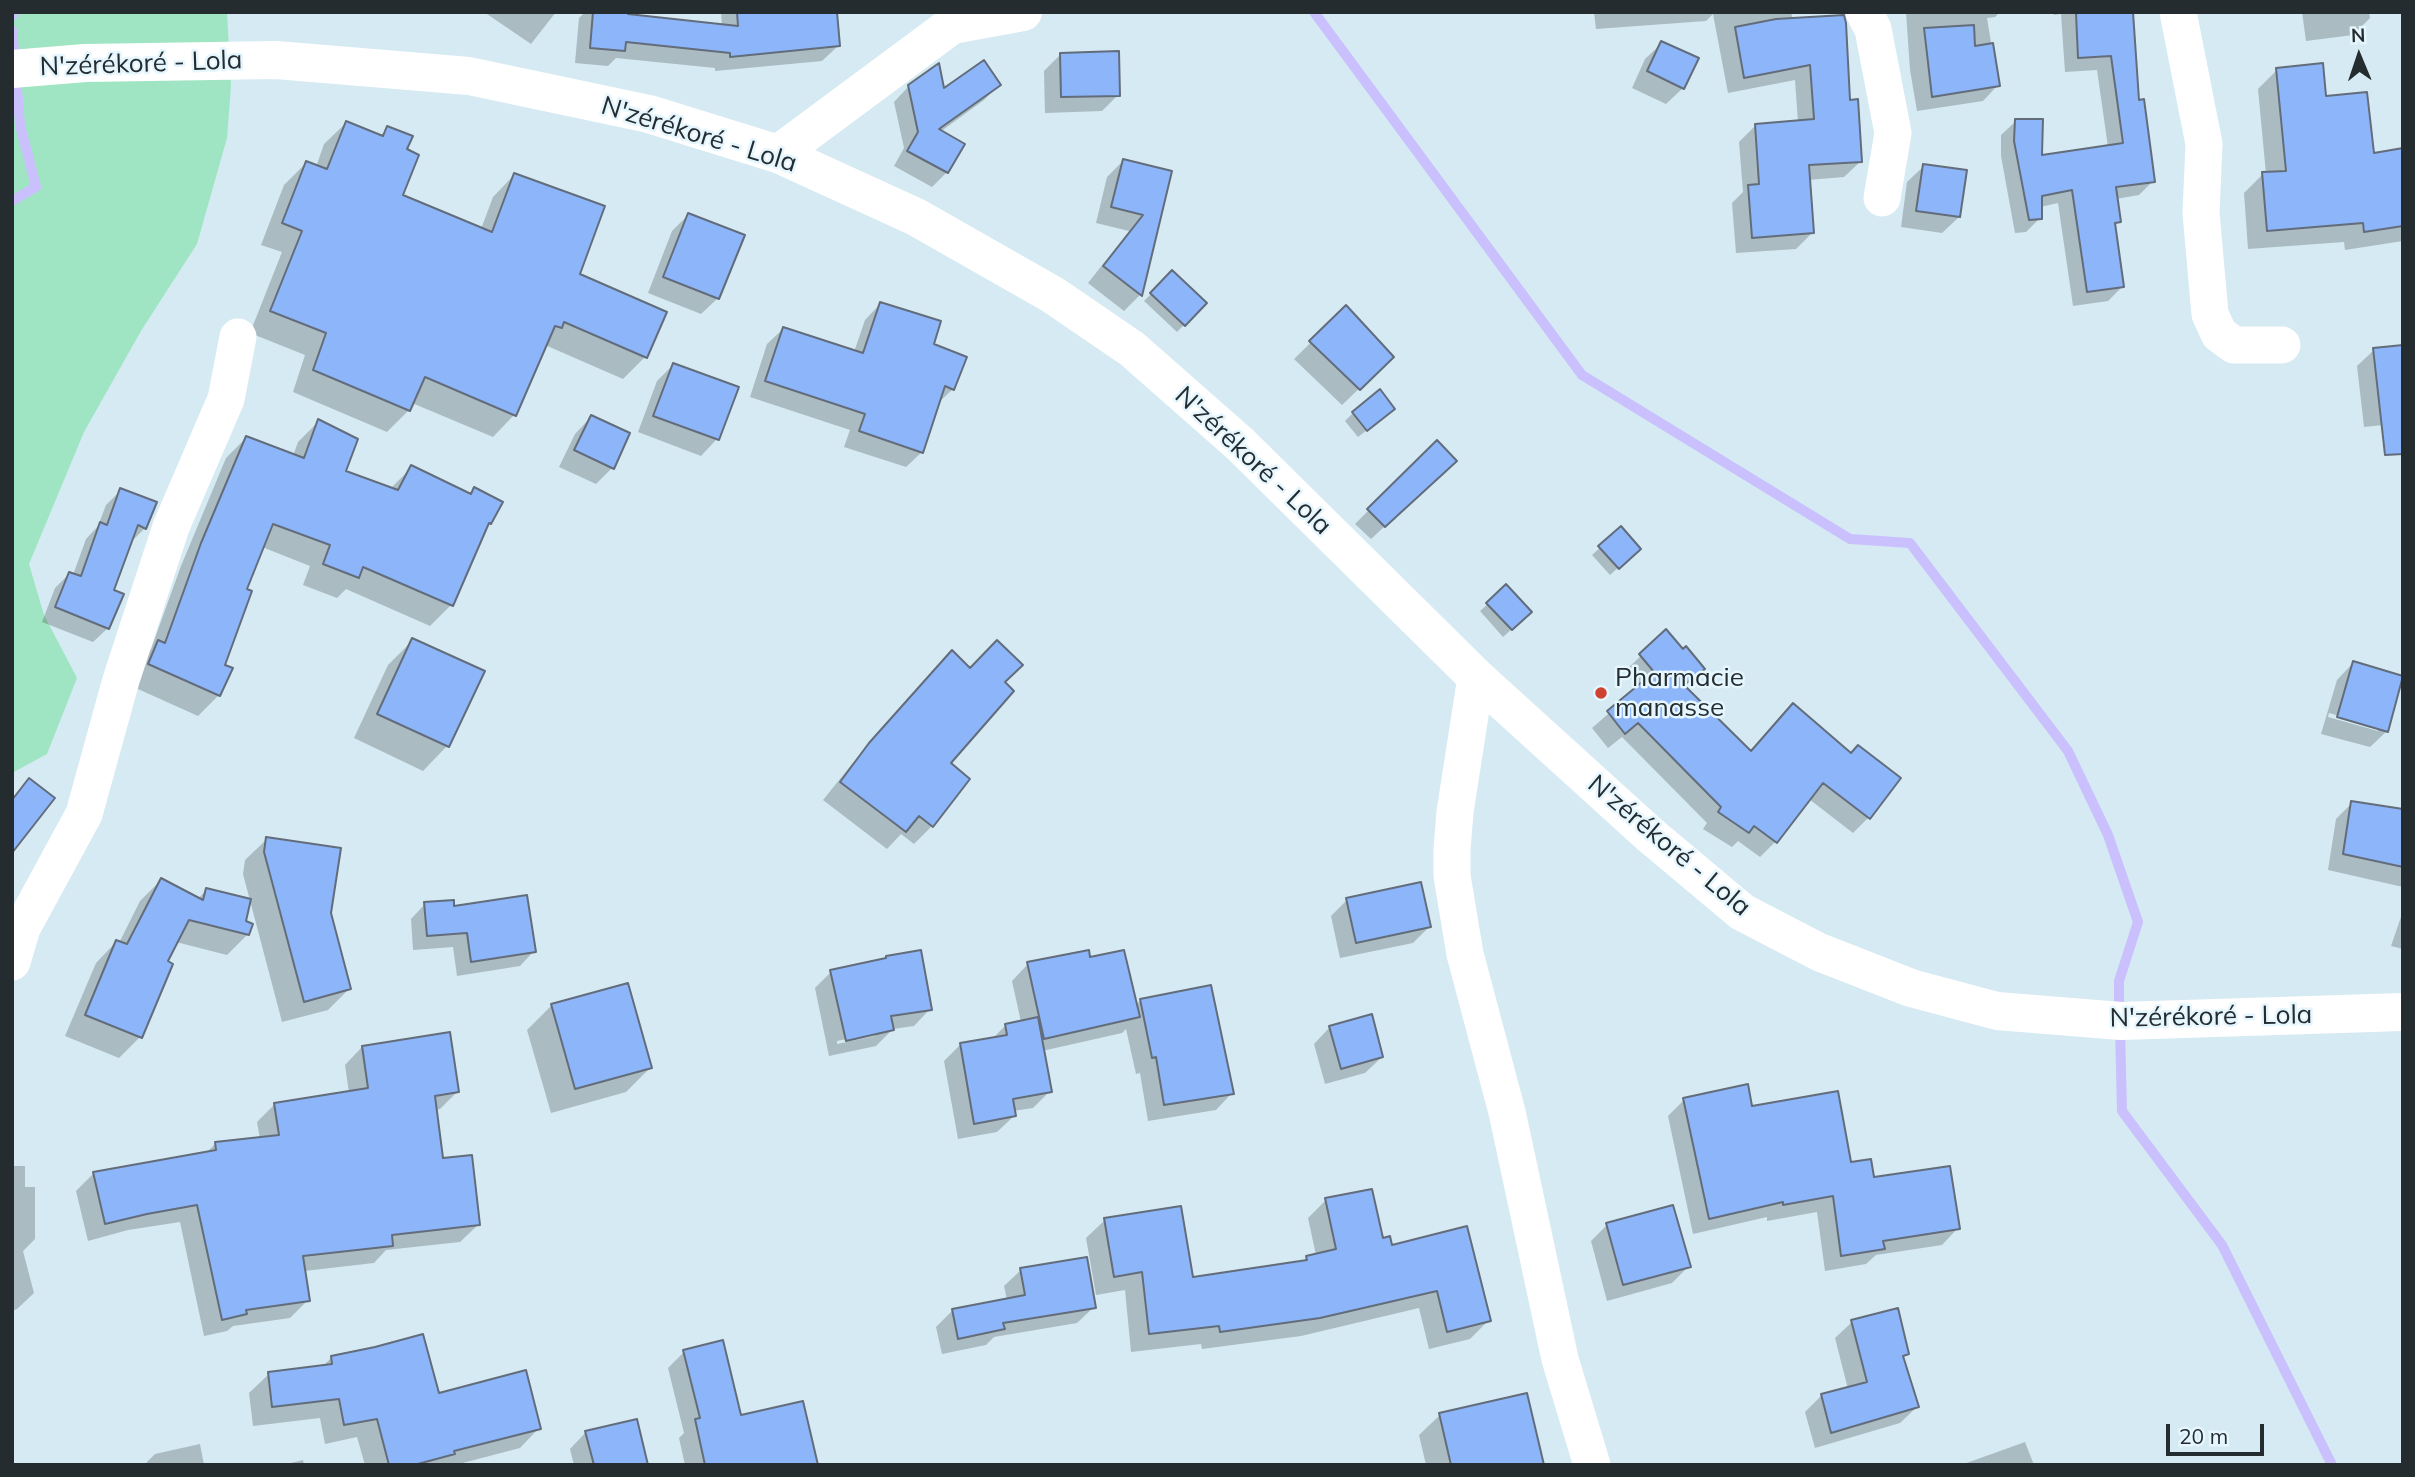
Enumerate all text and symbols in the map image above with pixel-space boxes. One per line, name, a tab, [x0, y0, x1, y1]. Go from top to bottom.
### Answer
north arrow	[2324, 21, 2394, 91]
text: N	[2351, 23, 2366, 47]
street label: N'zérékoré - Lola	[39, 45, 243, 83]
street label: N'zérékoré - Lola	[598, 90, 800, 180]
street label: N'zérékoré - Lola	[1168, 380, 1338, 542]
place label: Pharmacie manasse	[1615, 662, 1744, 724]
marker: Pharmacie manasse	[1593, 685, 1609, 701]
street label: N'zérékoré - Lola	[1581, 769, 1757, 923]
street label: N'zérékoré - Lola	[2109, 1000, 2313, 1034]
scale bar	[2170, 1410, 2268, 1454]
text: 20 m	[2179, 1423, 2228, 1449]

